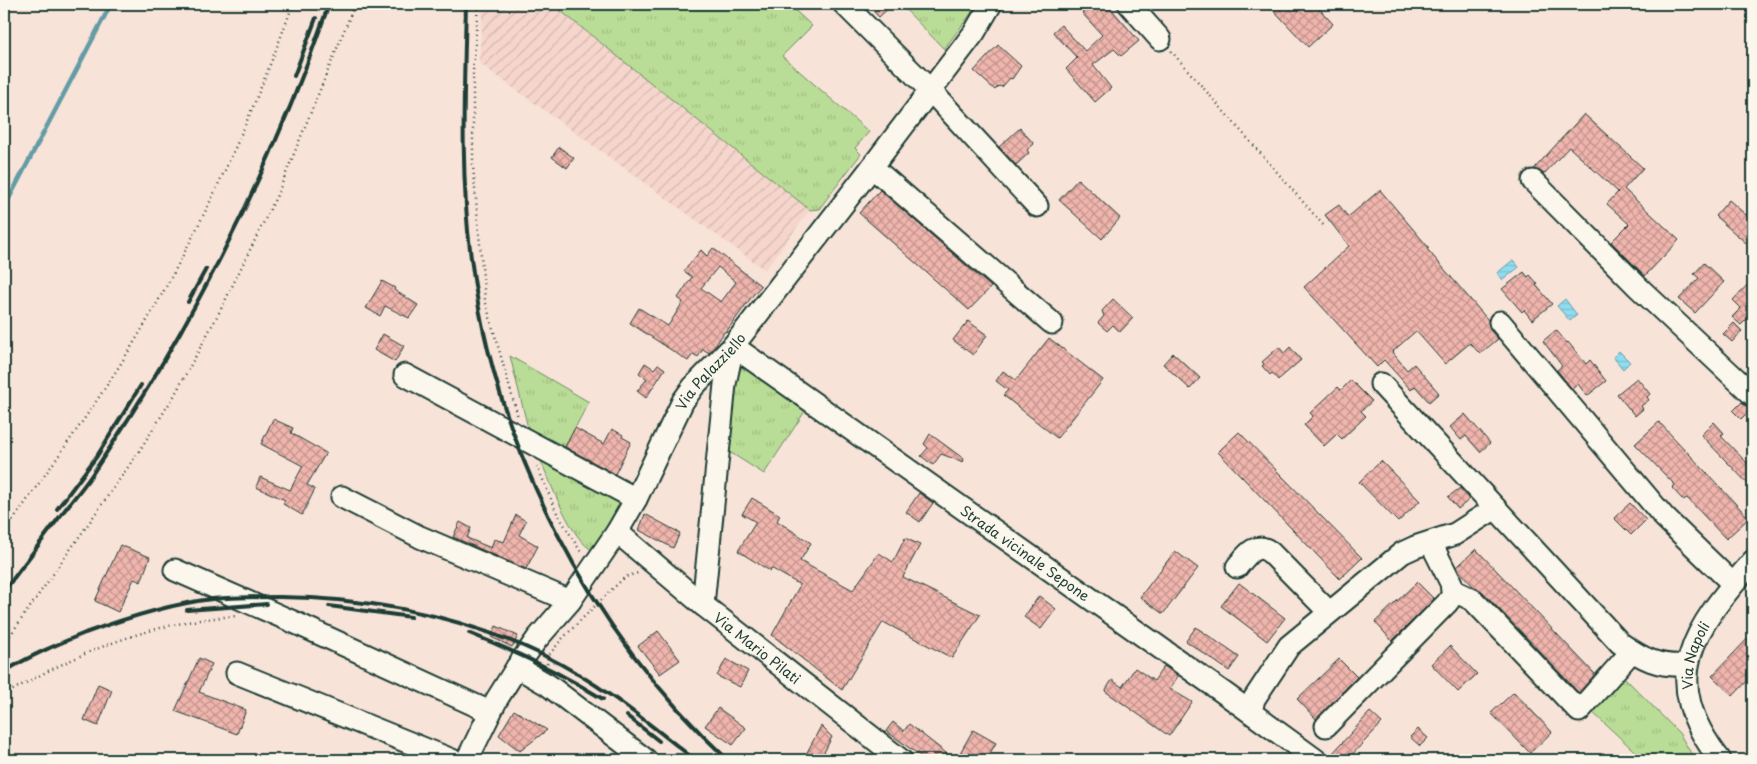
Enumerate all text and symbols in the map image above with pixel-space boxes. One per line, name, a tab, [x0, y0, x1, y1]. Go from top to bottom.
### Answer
street label: Via Palazziello	[670, 328, 750, 413]
street label: Strada vicinale Sepone	[956, 500, 1095, 606]
street label: Via Mario Pilati	[709, 607, 806, 689]
street label: Via Napoli	[1676, 617, 1714, 690]

